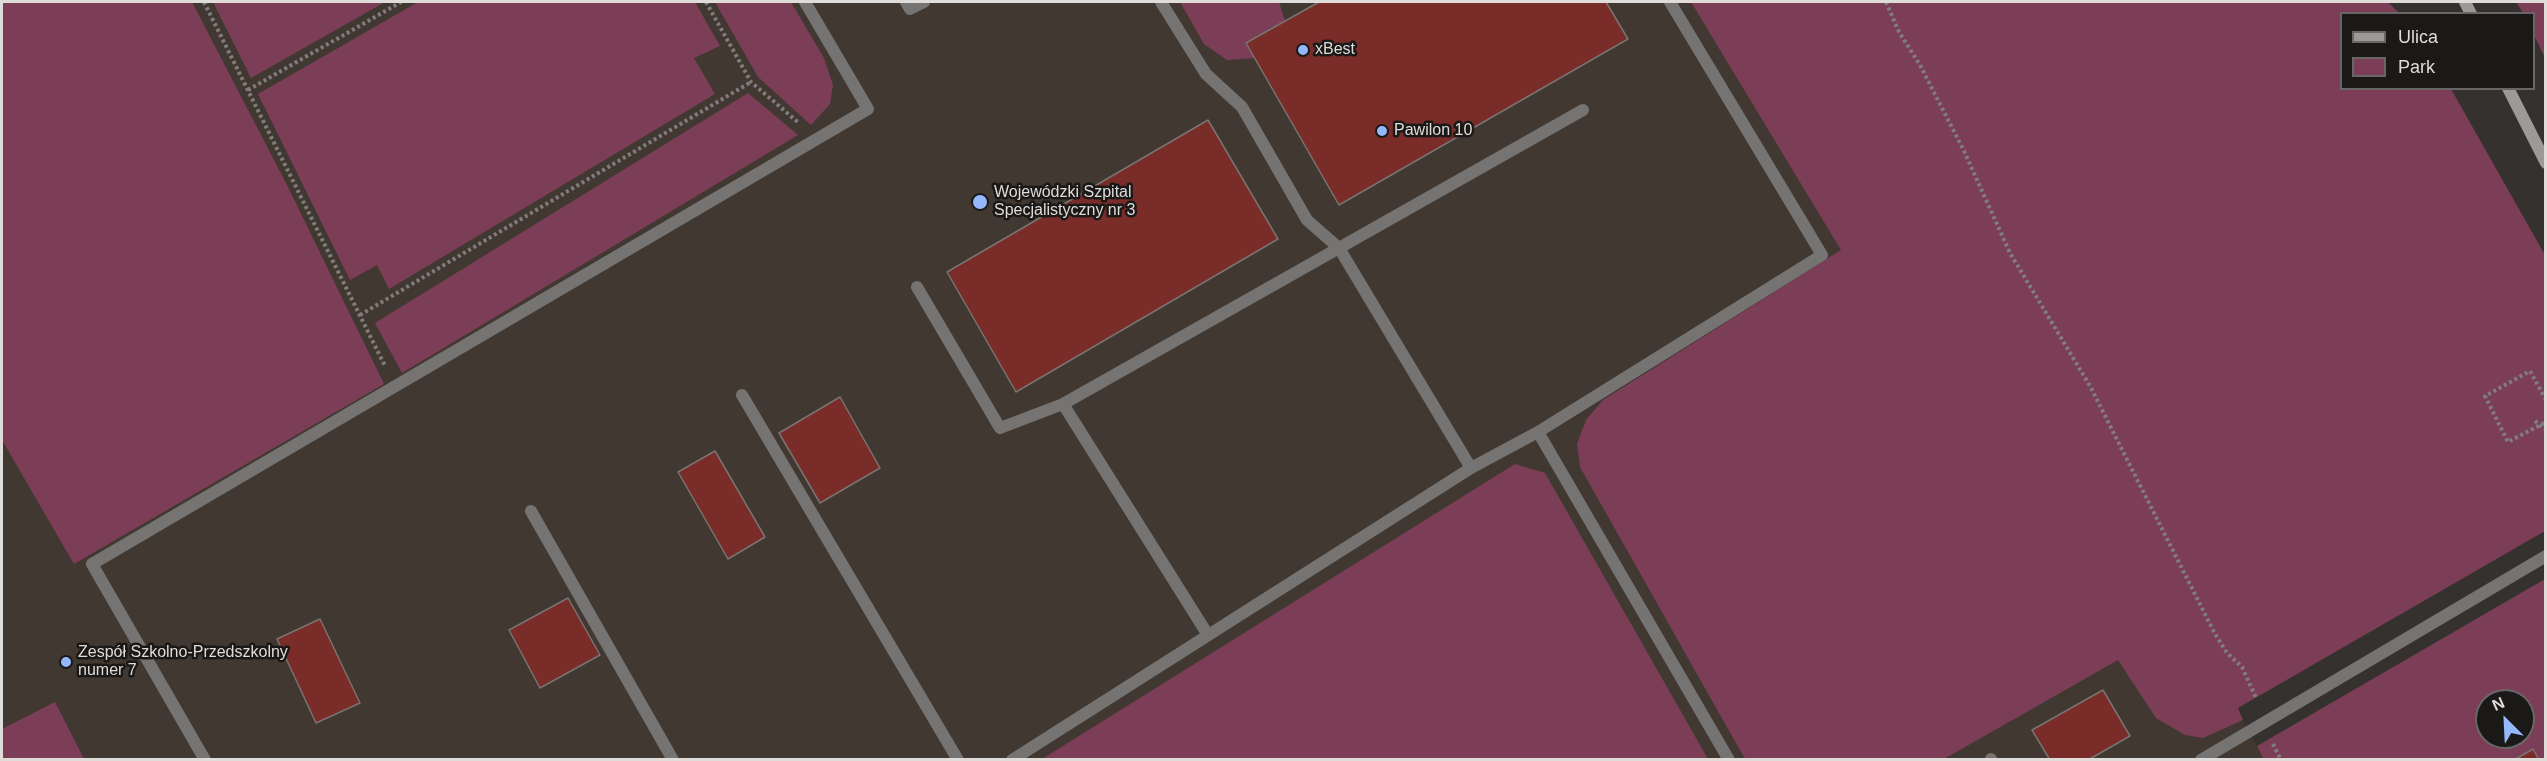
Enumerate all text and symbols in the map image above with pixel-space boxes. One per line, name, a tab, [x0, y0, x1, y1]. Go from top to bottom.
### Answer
legend	[2340, 12, 2535, 90]
text: Ulica	[2398, 27, 2438, 47]
place label: xBest	[1315, 40, 1355, 60]
marker: xBest	[1296, 43, 1310, 57]
text: Park	[2398, 57, 2435, 77]
place label: Pawilon 10	[1394, 121, 1472, 141]
marker: Pawilon 10	[1375, 124, 1389, 138]
place label: Wojewódzki Szpital Specjalistyczny nr 3	[994, 183, 1135, 221]
marker: Wojewódzki Szpital Specjalistyczny nr 3	[971, 193, 989, 211]
place label: Zespół Szkolno-Przedszkolny numer 7	[78, 643, 288, 681]
marker: Zespół Szkolno-Przedszkolny numer 7	[59, 655, 73, 669]
north arrow	[2475, 689, 2535, 749]
text: N	[2490, 694, 2507, 714]

